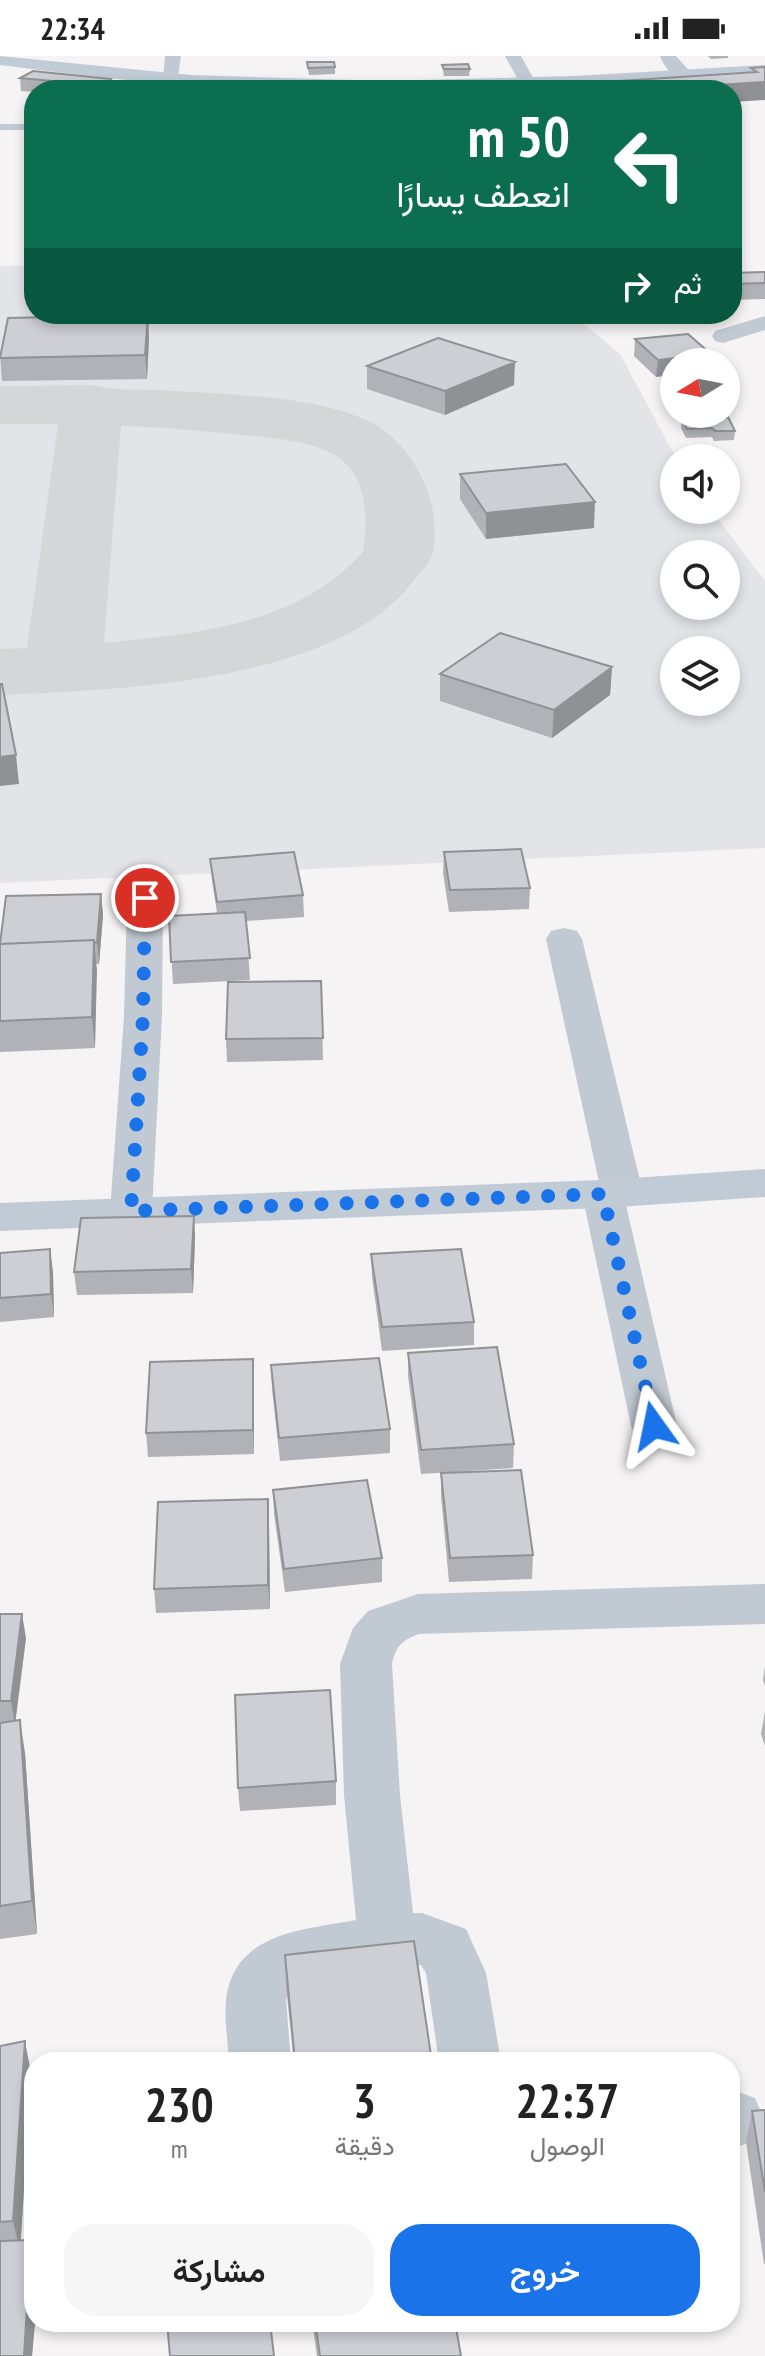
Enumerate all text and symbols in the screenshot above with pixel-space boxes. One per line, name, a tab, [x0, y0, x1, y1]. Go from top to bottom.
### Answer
text: 22:34	[40, 9, 105, 48]
text: 50 m	[468, 100, 570, 172]
icon: left	[598, 112, 702, 216]
text: انعطف يسارًا	[396, 170, 570, 217]
text: ثم	[674, 263, 702, 302]
icon: right	[614, 264, 658, 308]
north arrow	[660, 348, 740, 428]
map controls	[660, 348, 740, 716]
button: sound	[660, 444, 740, 524]
button: search	[660, 540, 740, 620]
button: layers	[660, 636, 740, 716]
pin	[111, 864, 179, 932]
icon: arrive	[123, 876, 167, 920]
position arrow	[612, 1384, 696, 1468]
text: 3	[353, 2069, 376, 2131]
text: 22:37	[515, 2069, 619, 2131]
text: 230	[145, 2073, 214, 2135]
text: دقيقة	[334, 2129, 395, 2162]
text: الوصول	[530, 2129, 605, 2162]
text: m	[171, 2132, 188, 2165]
button: مشاركة	[64, 2224, 374, 2316]
button: خروج	[390, 2224, 700, 2316]

